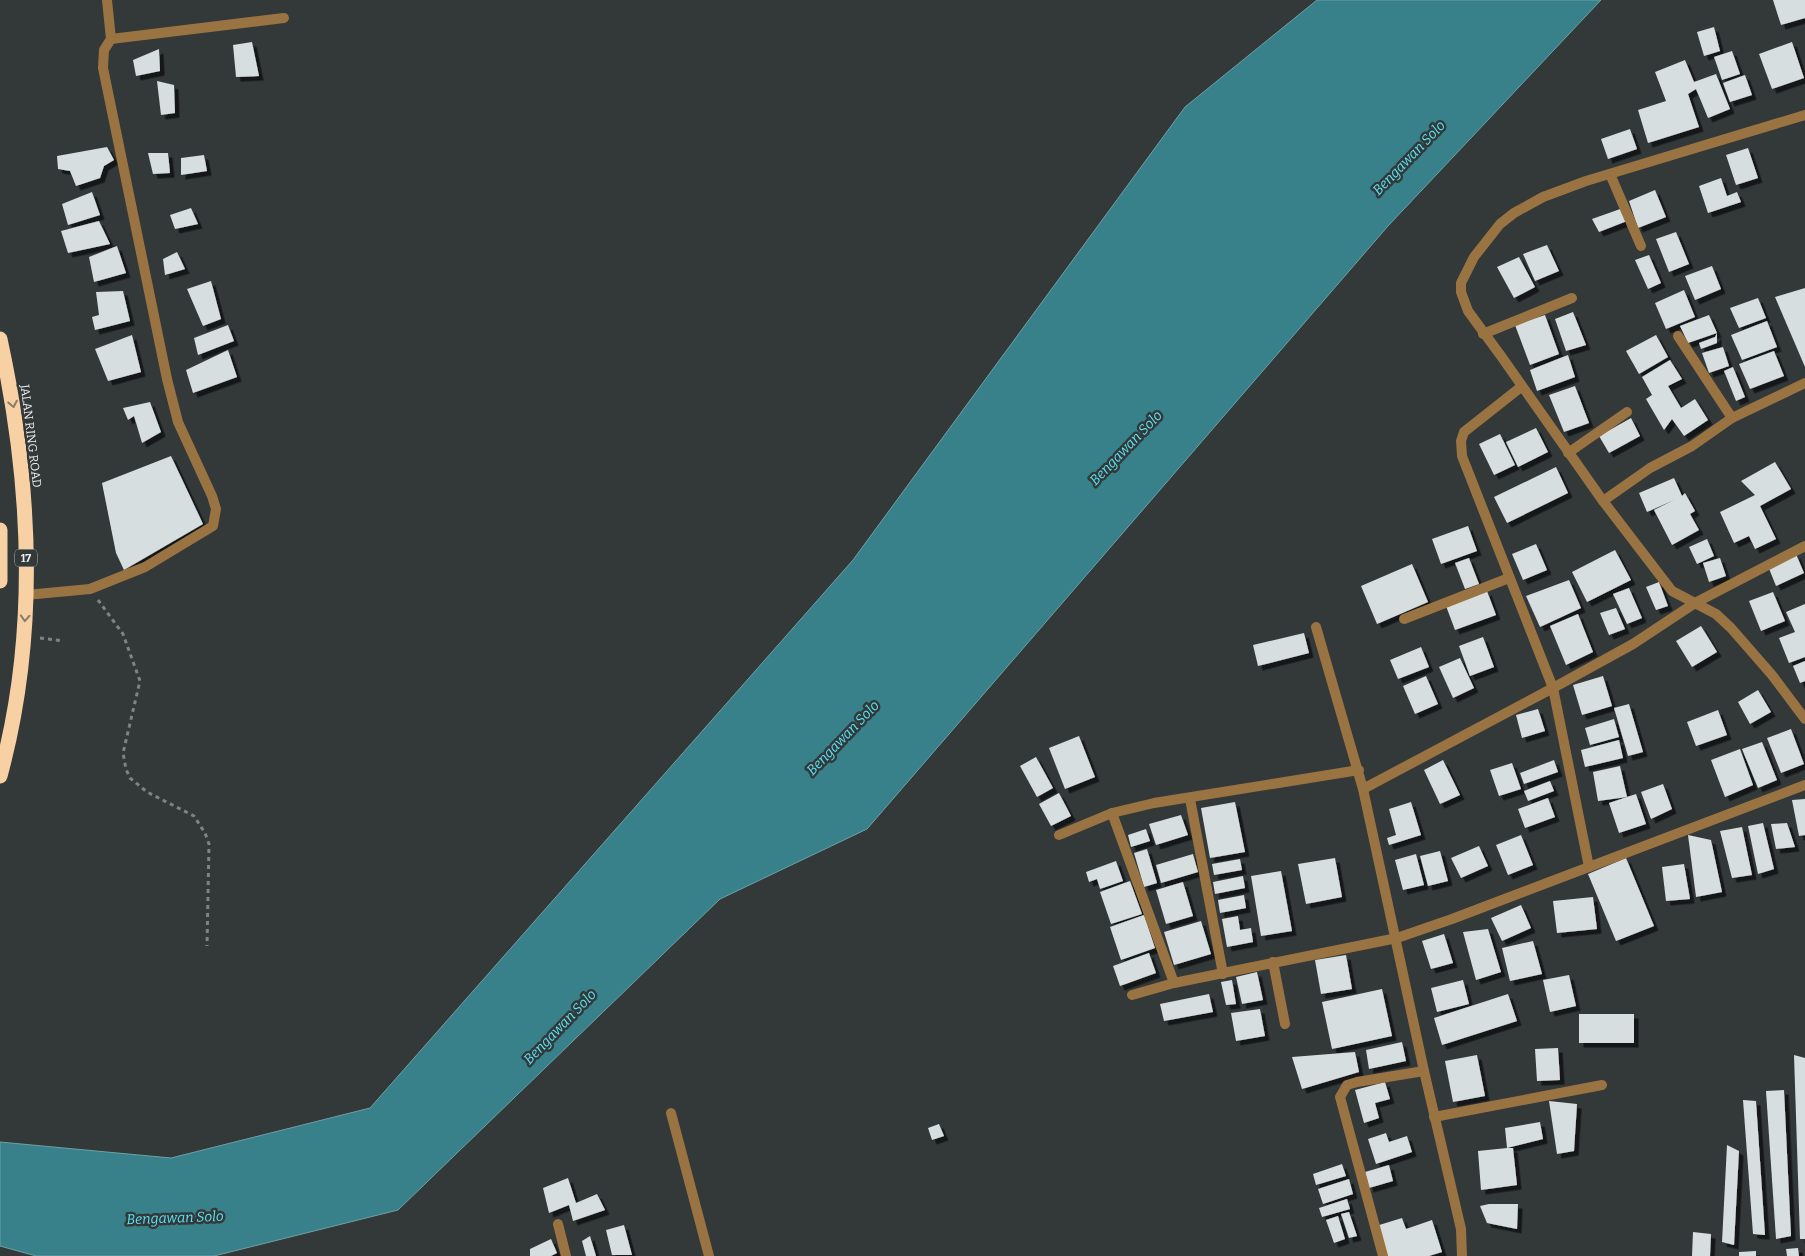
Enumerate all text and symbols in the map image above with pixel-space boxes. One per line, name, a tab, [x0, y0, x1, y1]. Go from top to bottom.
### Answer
water label: Bengawan Solo	[1369, 117, 1449, 199]
street label: JALAN RING ROAD	[18, 383, 44, 488]
one-way arrow	[7, 400, 18, 408]
water label: Bengawan Solo	[1086, 407, 1166, 489]
road number: 17	[15, 550, 37, 566]
one-way arrow	[20, 614, 31, 622]
water label: Bengawan Solo	[803, 697, 883, 779]
water label: Bengawan Solo	[520, 986, 600, 1068]
water label: Bengawan Solo	[126, 1208, 224, 1228]

